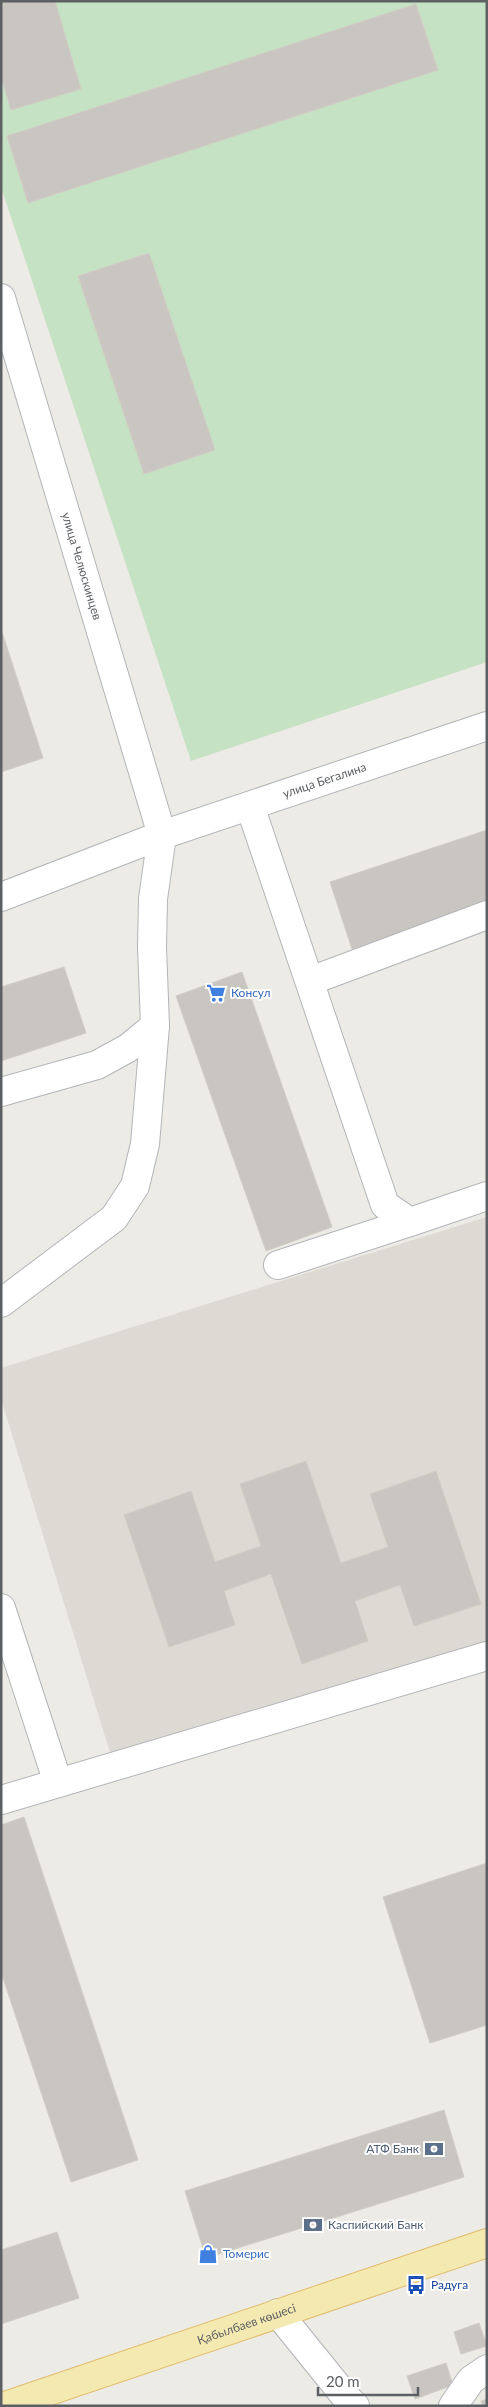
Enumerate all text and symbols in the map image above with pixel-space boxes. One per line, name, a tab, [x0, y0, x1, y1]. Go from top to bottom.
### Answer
street label: улица Челюскинцев	[59, 511, 105, 622]
street label: улица Бегалина	[281, 759, 368, 801]
supermarket icon: Консул	[205, 982, 227, 1004]
place label: Консул	[231, 985, 271, 1000]
bank icon: АТФ Банк	[423, 2138, 445, 2160]
place label: АТФ Банк	[366, 2141, 420, 2156]
bank icon: Каспийский Банк	[302, 2214, 324, 2236]
place label: Каспийский Банк	[328, 2217, 424, 2232]
shop icon: Томерис	[197, 2243, 219, 2265]
place label: Томерис	[223, 2246, 270, 2261]
bus stop icon: Радуга	[405, 2274, 427, 2296]
place label: Радуга	[431, 2277, 468, 2292]
street label: Қабылбаев көшесі	[195, 2300, 298, 2347]
scale bar	[318, 2364, 418, 2396]
text: 20 m	[326, 2372, 360, 2390]

